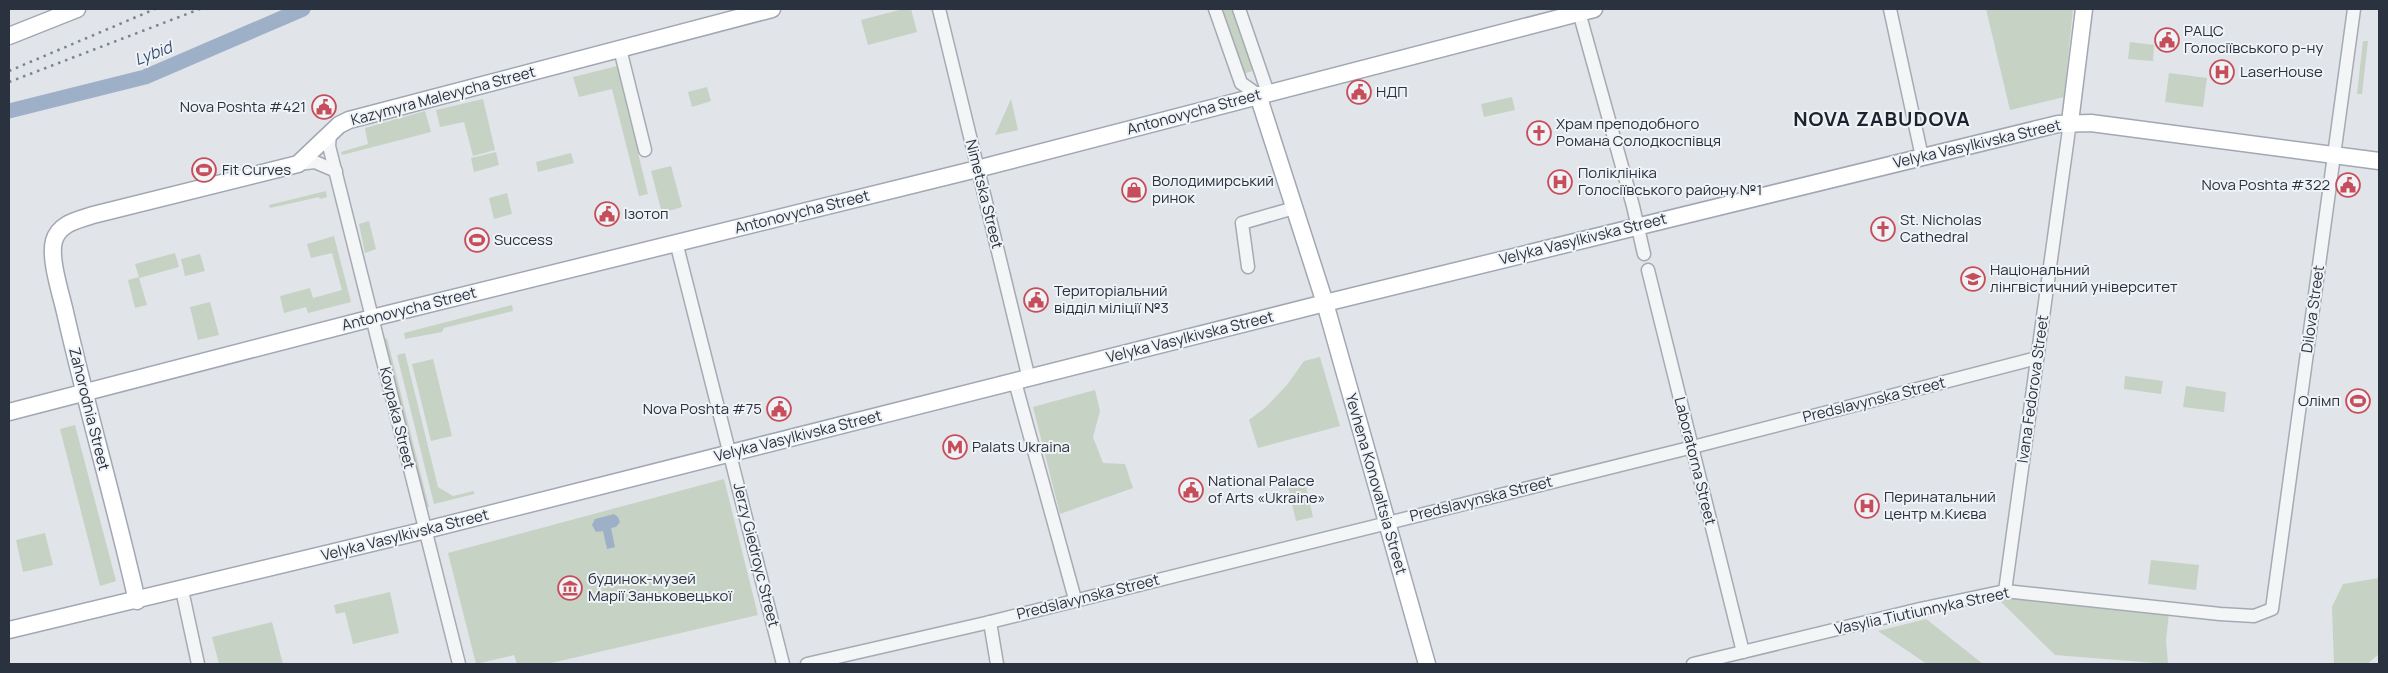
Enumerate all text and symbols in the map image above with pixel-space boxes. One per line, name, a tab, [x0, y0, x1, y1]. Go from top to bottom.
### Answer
place label: РАЦС Голосіївського р-ну	[2184, 20, 2323, 58]
public building icon: РАЦС Голосіївського р-ну	[2154, 27, 2180, 53]
water label: Lybid	[131, 35, 177, 70]
hospital icon: LaserHouse	[2209, 59, 2235, 85]
street label: Kazymyra Malevycha Street	[348, 61, 537, 130]
place label: LaserHouse	[2240, 61, 2323, 82]
public building icon: НДП	[1346, 79, 1372, 105]
place label: НДП	[1376, 81, 1408, 102]
street label: Antonovycha Street	[1124, 83, 1263, 140]
public building icon: Nova Poshta #421	[311, 94, 337, 120]
place label: Nova Poshta #421	[180, 96, 306, 117]
district label: NOVA ZABUDOVA	[1793, 105, 1971, 132]
place label: Храм преподобного Романа Солодкоспівця	[1556, 113, 1721, 151]
street label: Velyka Vasylkivska Street	[1891, 114, 2063, 173]
church icon: Храм преподобного Романа Солодкоспівця	[1526, 120, 1552, 146]
street label: Nimetska Street	[961, 137, 1008, 251]
sports icon: Fit Curves	[191, 157, 217, 183]
place label: Fit Curves	[222, 159, 291, 180]
place label: Поліклініка Голосіївського району №1	[1578, 162, 1762, 200]
hospital icon: Поліклініка Голосіївського району №1	[1547, 169, 1573, 195]
place label: Володимирський ринок	[1152, 170, 1274, 208]
public building icon: Nova Poshta #322	[2335, 172, 2361, 198]
place label: Nova Poshta #322	[2202, 174, 2330, 195]
shop icon: Володимирський ринок	[1121, 177, 1147, 203]
street label: Antonovycha Street	[732, 185, 871, 238]
public building icon: Ізотоп	[594, 201, 620, 227]
place label: Ізотоп	[624, 203, 669, 224]
street label: Velyka Vasylkivska Street	[1497, 208, 1669, 269]
place label: St. Nicholas Cathedral	[1900, 209, 1982, 247]
church icon: St. Nicholas Cathedral	[1870, 216, 1896, 242]
sports icon: Success	[464, 227, 490, 253]
place label: Success	[494, 229, 553, 250]
place label: Національний лінгвістичний університет	[1990, 259, 2178, 297]
street label: Dilova Street	[2296, 264, 2329, 354]
school or university icon: Національний лінгвістичний університет	[1960, 266, 1986, 292]
place label: Територіальний відділ міліції №3	[1054, 280, 1169, 318]
street label: Antonovycha Street	[339, 282, 478, 335]
public building icon: Територіальний відділ міліції №3	[1023, 287, 1049, 313]
street label: Velyka Vasylkivska Street	[1104, 306, 1276, 367]
street label: Ivana Fedorova Street	[2012, 313, 2053, 464]
street label: Zahorodnia Street	[64, 345, 115, 473]
street label: Kovpaka Street	[375, 365, 420, 471]
street label: Predslavynska Street	[1800, 372, 1947, 427]
sports icon: Олімп	[2345, 388, 2371, 414]
place label: Олімп	[2298, 390, 2340, 411]
street label: Yevhena Konovaltsia Street	[1341, 391, 1412, 577]
street label: Laboratorna Street	[1669, 395, 1722, 527]
public building icon: Nova Poshta #75	[766, 396, 792, 422]
place label: Nova Poshta #75	[643, 398, 762, 419]
street label: Velyka Vasylkivska Street	[712, 405, 884, 466]
metro station icon: Palats Ukraina	[942, 434, 968, 460]
place label: Palats Ukraina	[972, 436, 1070, 457]
place label: National Palace of Arts «Ukraine»	[1208, 470, 1326, 508]
street label: Predslavynska Street	[1407, 471, 1554, 526]
public building icon: National Palace of Arts «Ukraine»	[1178, 477, 1204, 503]
street label: Jerzy Giedroyc Street	[728, 480, 785, 629]
place label: Перинатальний центр м.Києва	[1884, 486, 1996, 524]
hospital icon: Перинатальний центр м.Києва	[1854, 493, 1880, 519]
street label: Velyka Vasylkivska Street	[319, 504, 491, 565]
place label: будинок-музей Марії Заньковецької	[588, 568, 732, 606]
street label: Predslavynska Street	[1014, 569, 1161, 624]
museum icon: будинок-музей Марії Заньковецької	[557, 575, 583, 601]
street label: Vasylia Tiutiunnyka Street	[1832, 582, 2011, 639]

